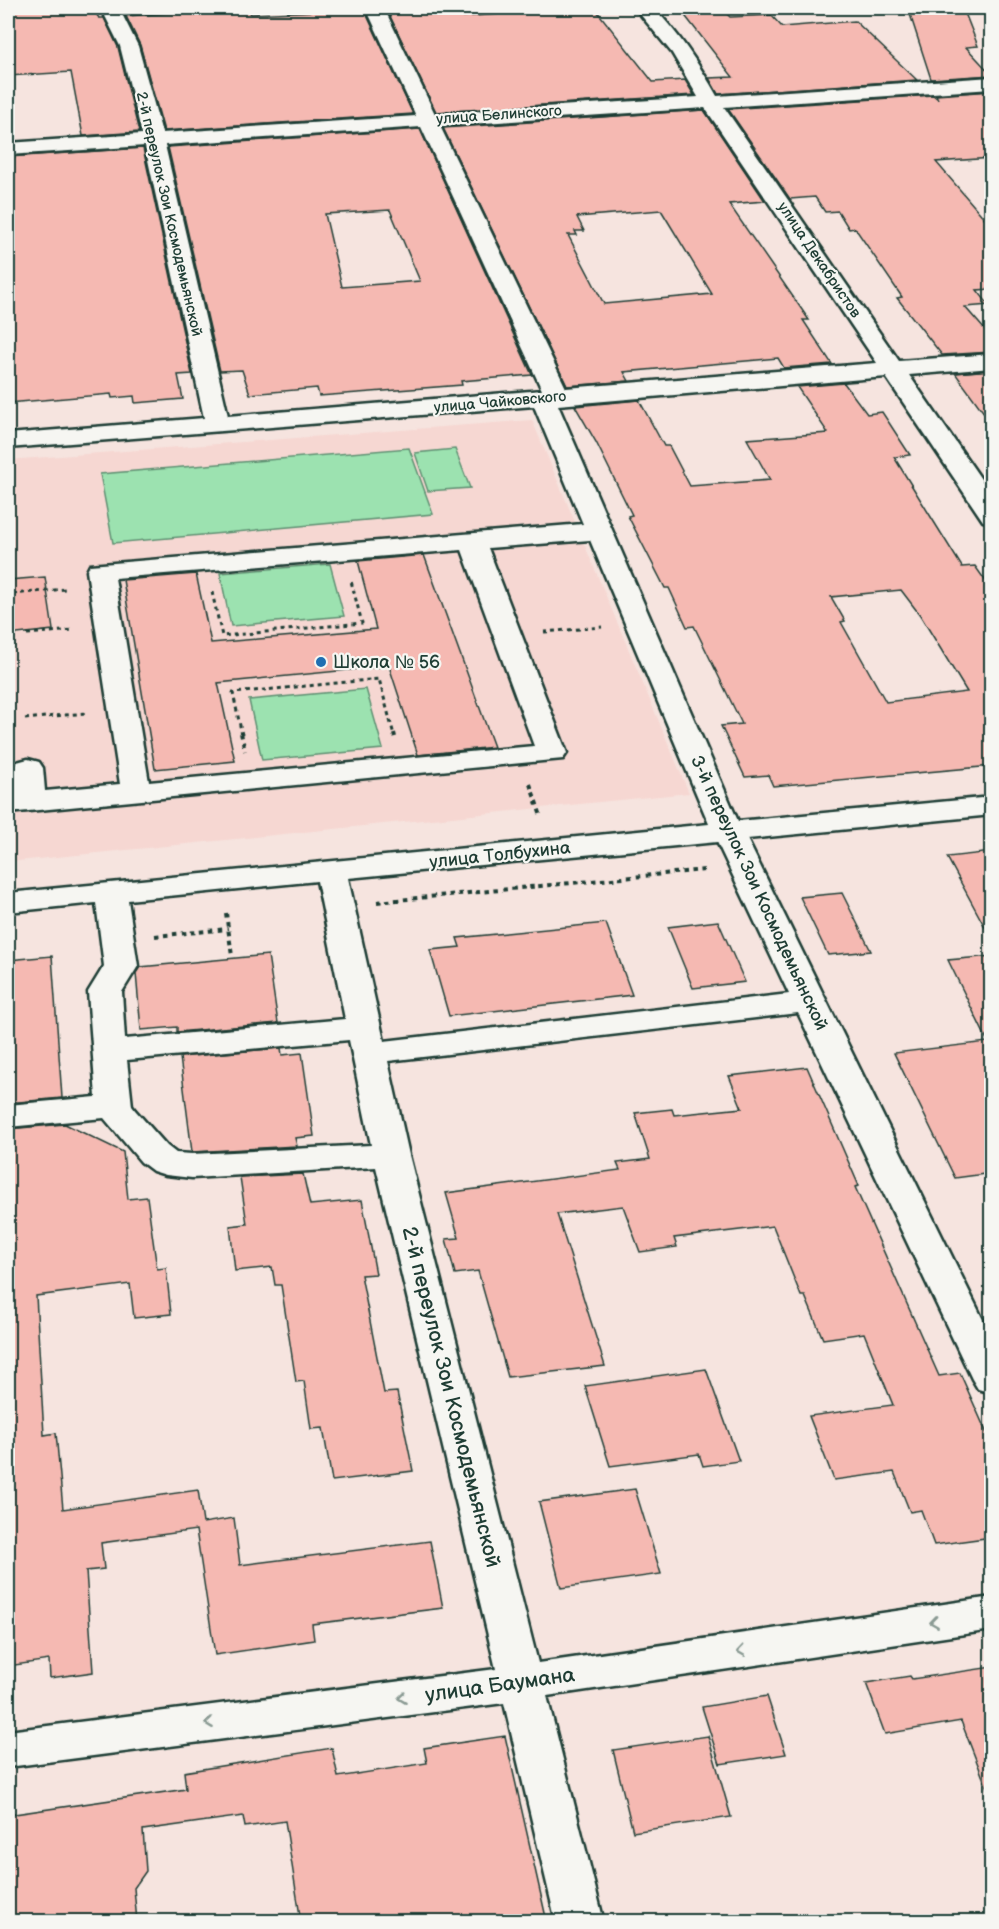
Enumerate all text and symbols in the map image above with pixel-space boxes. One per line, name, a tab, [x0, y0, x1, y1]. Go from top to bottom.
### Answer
street label: 2-й переулок Зои Космодемьянской	[132, 90, 206, 338]
street label: улица Белинского	[436, 101, 563, 129]
street label: улица Декабристов	[773, 198, 865, 322]
street label: улица Чайковского	[433, 387, 567, 417]
place label: Школа № 56	[333, 652, 440, 673]
marker: Школа № 56	[314, 655, 328, 669]
street label: 3-й переулок Зои Космодемьянской	[686, 752, 832, 1034]
street label: улица Толбухина	[428, 837, 572, 873]
street label: 2-й переулок Зои Космодемьянской	[396, 1224, 506, 1570]
one-way arrow	[929, 1615, 938, 1627]
one-way arrow	[736, 1644, 745, 1656]
street label: улица Баумана	[424, 1662, 577, 1708]
one-way arrow	[398, 1692, 407, 1704]
one-way arrow	[204, 1716, 213, 1729]

